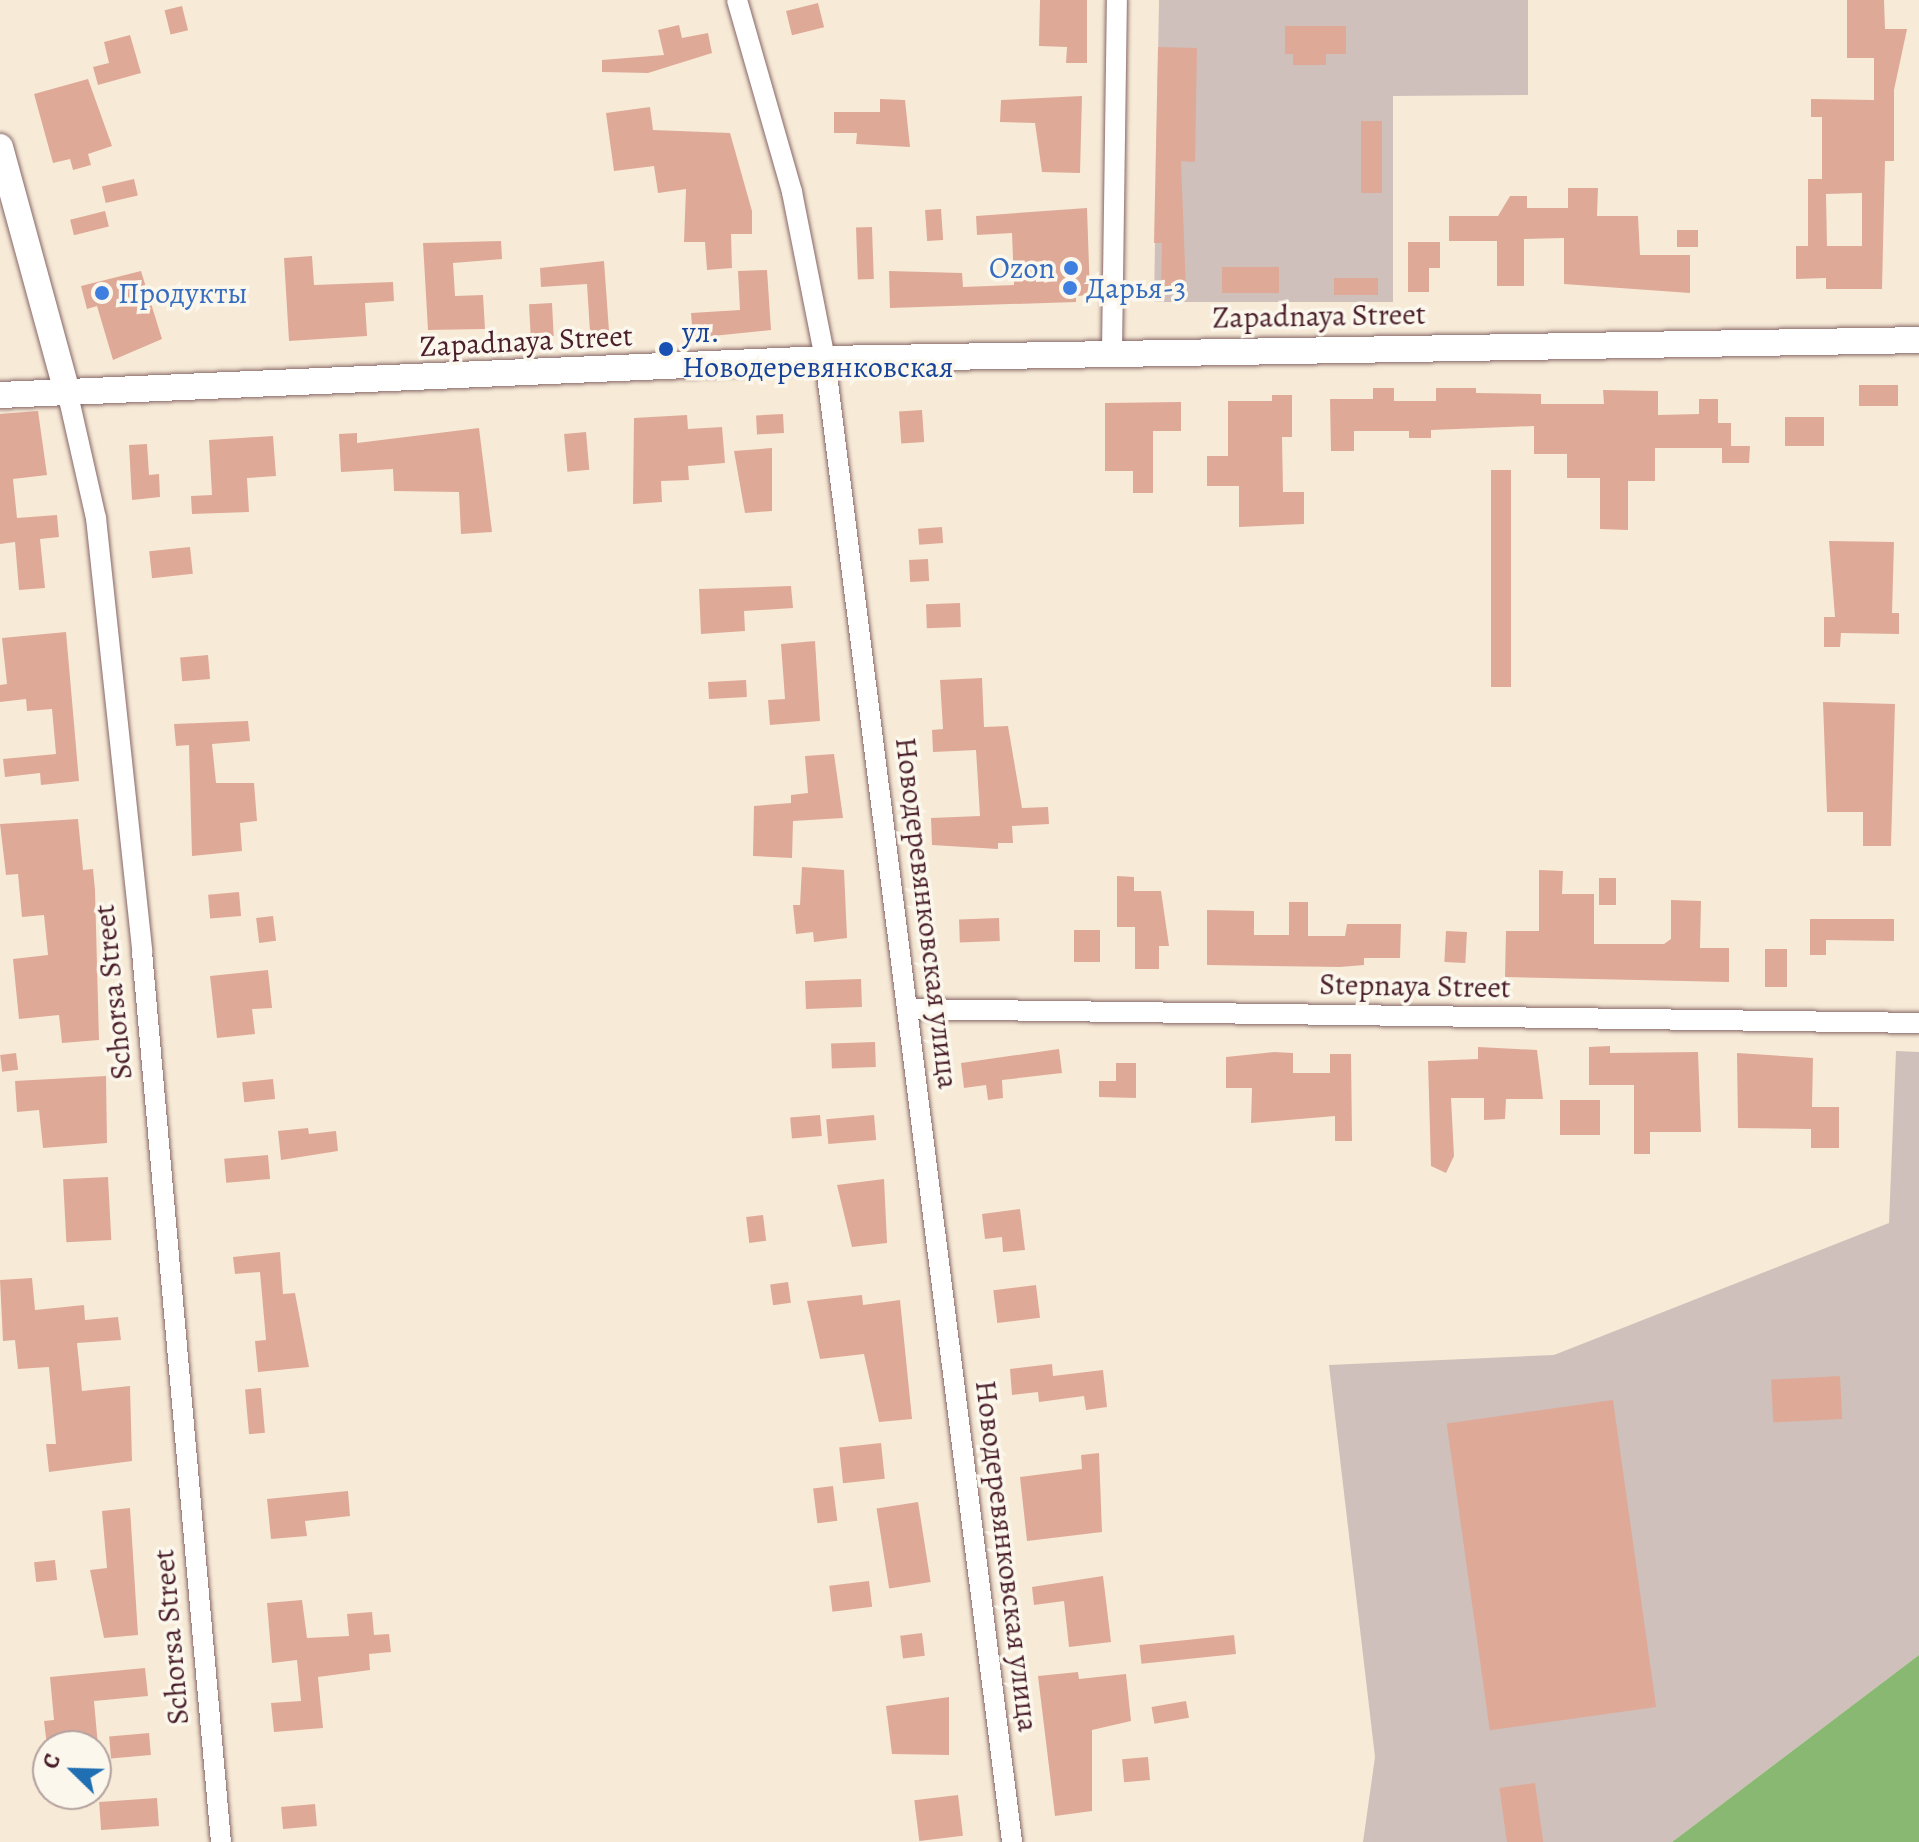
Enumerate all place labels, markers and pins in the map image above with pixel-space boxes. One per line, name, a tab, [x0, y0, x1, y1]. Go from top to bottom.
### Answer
place label: Ozon	[989, 250, 1055, 286]
marker: Ozon	[1062, 259, 1080, 277]
place label: Дарья-3	[1086, 270, 1186, 306]
place label: Продукты	[118, 275, 247, 311]
marker: Дарья-3	[1061, 279, 1079, 297]
marker: Продукты	[93, 284, 111, 302]
place label: ул. Новодеревянковская	[682, 314, 953, 384]
marker: ул. Новодеревянковская	[657, 340, 675, 358]

